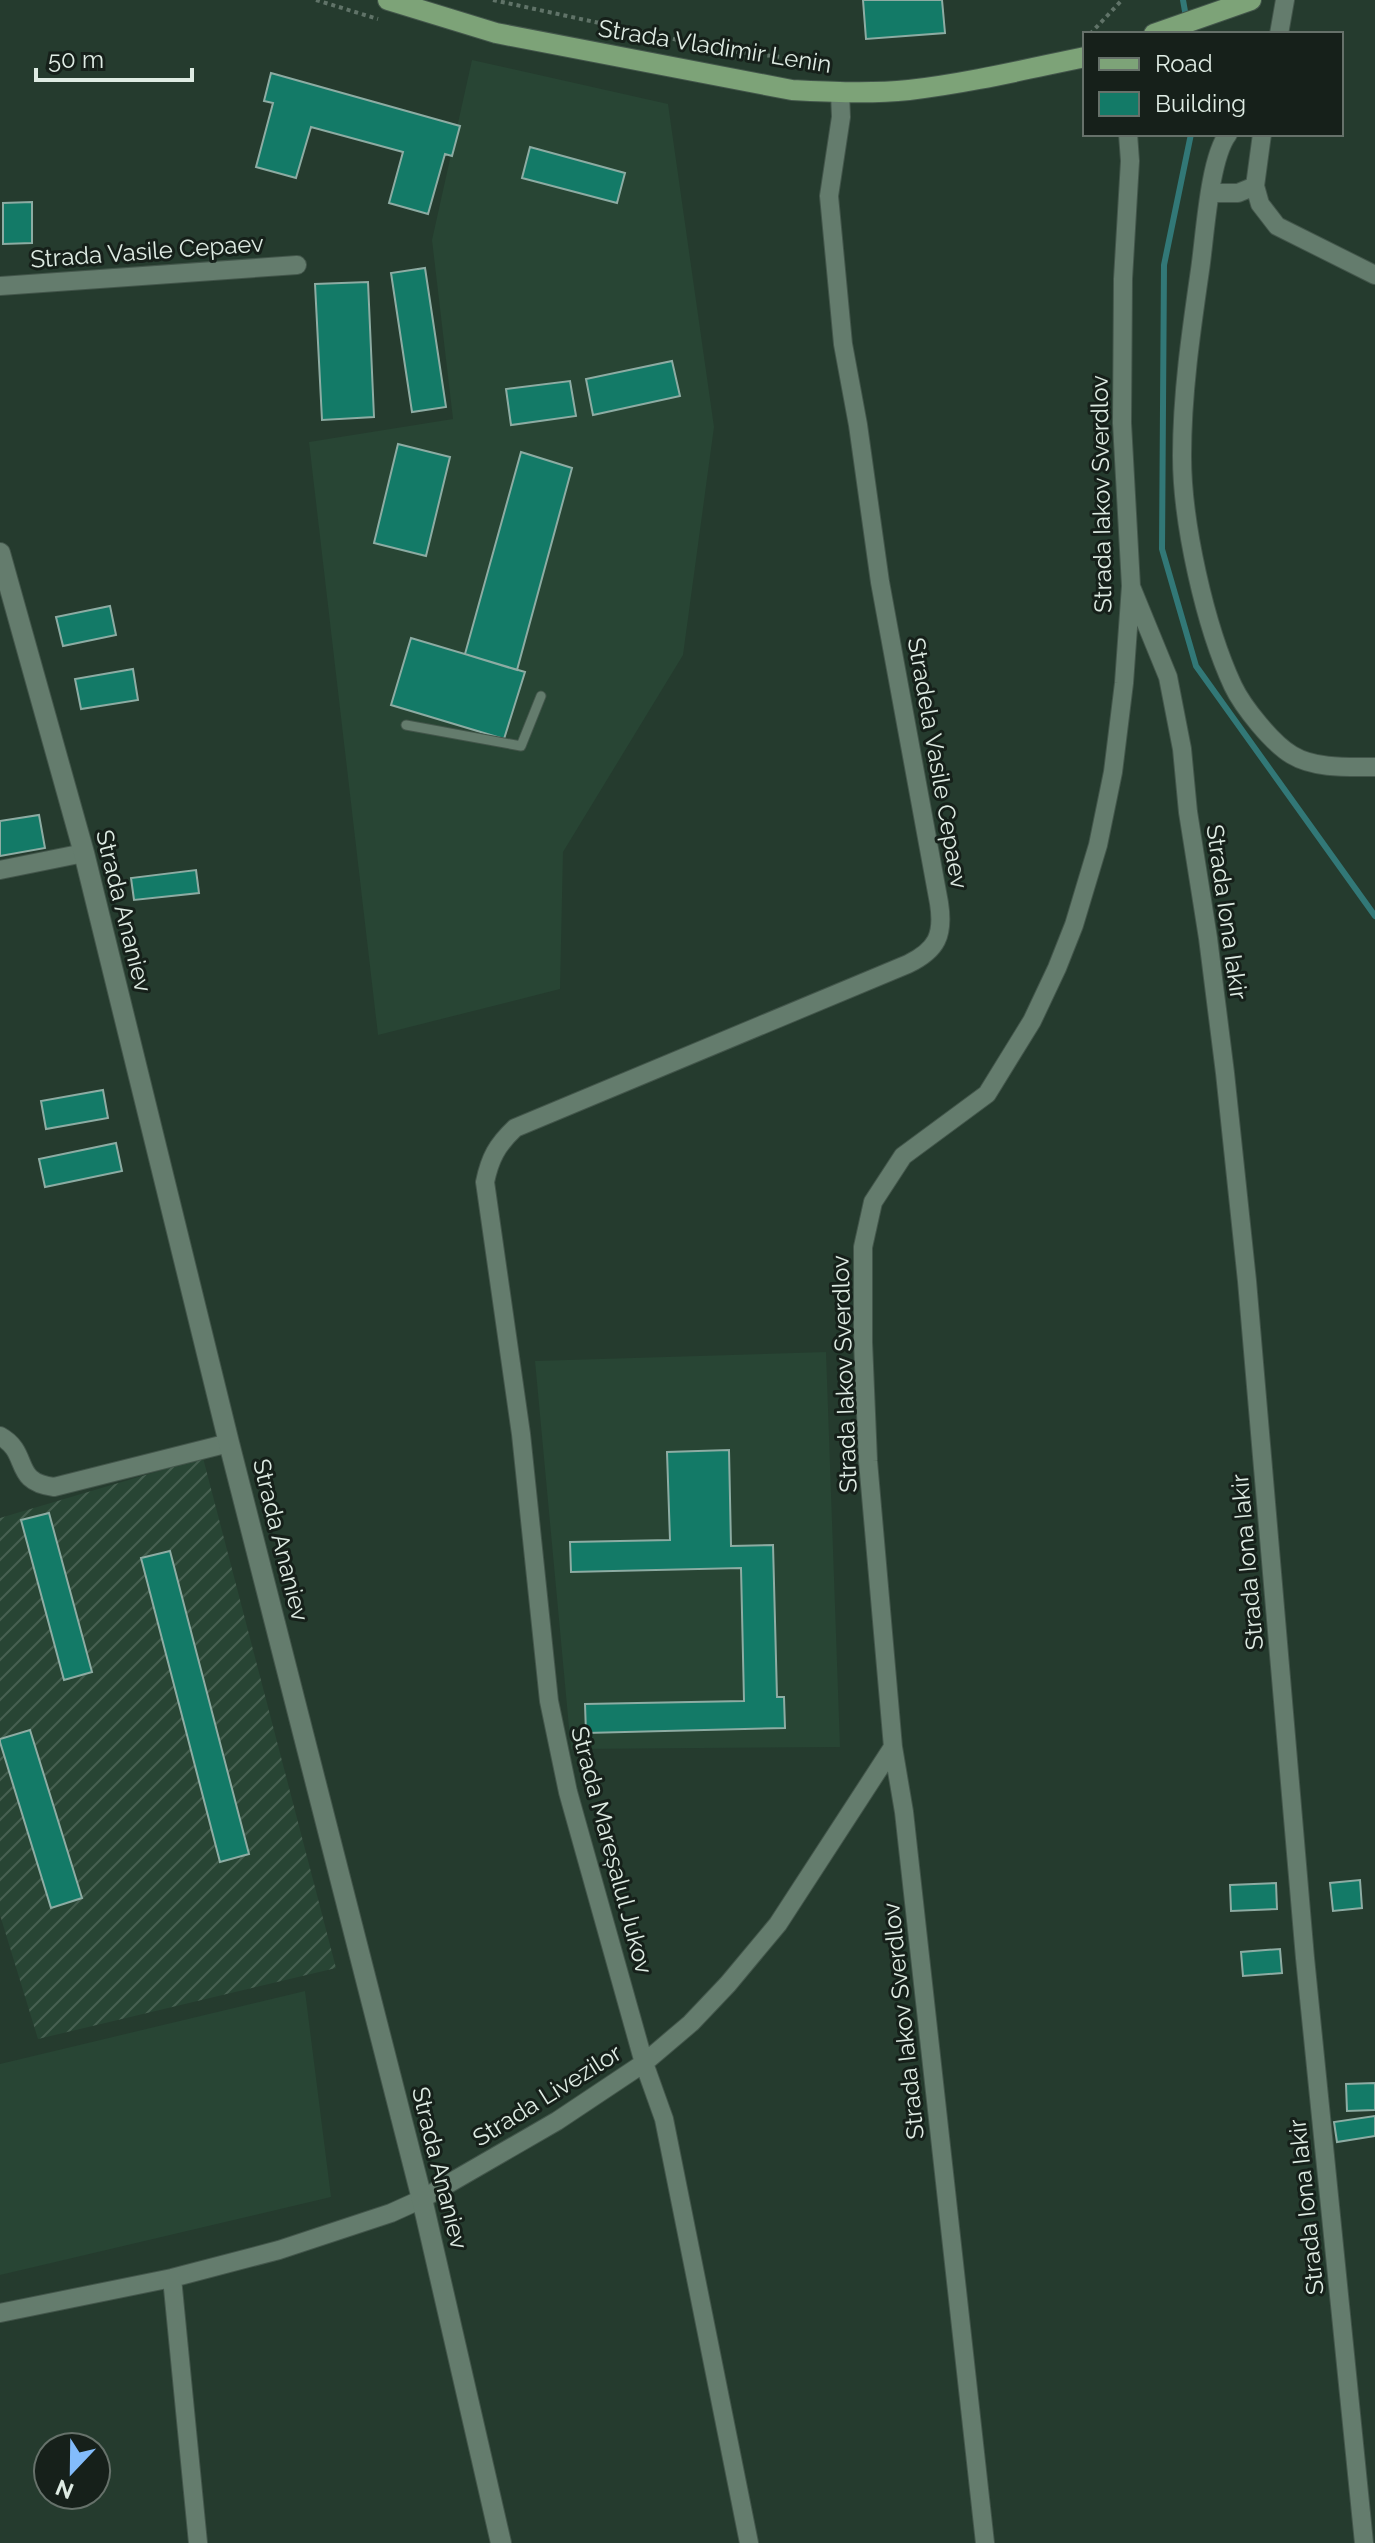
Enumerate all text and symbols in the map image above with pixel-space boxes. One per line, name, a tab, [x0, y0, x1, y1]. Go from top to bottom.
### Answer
street label: Strada Vladimir Lenin	[596, 13, 834, 79]
scale bar	[36, 32, 192, 82]
legend	[1083, 32, 1343, 136]
text: 50 m	[48, 45, 104, 74]
text: Road	[1155, 49, 1213, 78]
text: Building	[1155, 89, 1246, 118]
street label: Strada Vasile Cepaev	[29, 228, 265, 274]
street label: Strada Iakov Sverdlov	[1084, 375, 1118, 613]
street label: Stradela Vasile Cepaev	[902, 635, 974, 891]
street label: Strada Iona Iakir	[1200, 823, 1254, 1002]
street label: Strada Ananiev	[90, 827, 158, 995]
street label: Strada Iakov Sverdlov	[825, 1254, 863, 1493]
street label: Strada Ananiev	[247, 1456, 315, 1624]
street label: Strada Iona Iakir	[1225, 1472, 1269, 1651]
street label: Strada Mareșalul Jukov	[565, 1723, 659, 1977]
street label: Strada Iakov Sverdlov	[876, 1901, 930, 2141]
street label: Strada Livezilor	[467, 2037, 627, 2152]
street label: Strada Ananiev	[406, 2084, 474, 2252]
street label: Strada Iona Iakir	[1282, 2117, 1330, 2296]
north arrow	[32, 2431, 112, 2511]
text: N	[52, 2474, 77, 2505]

